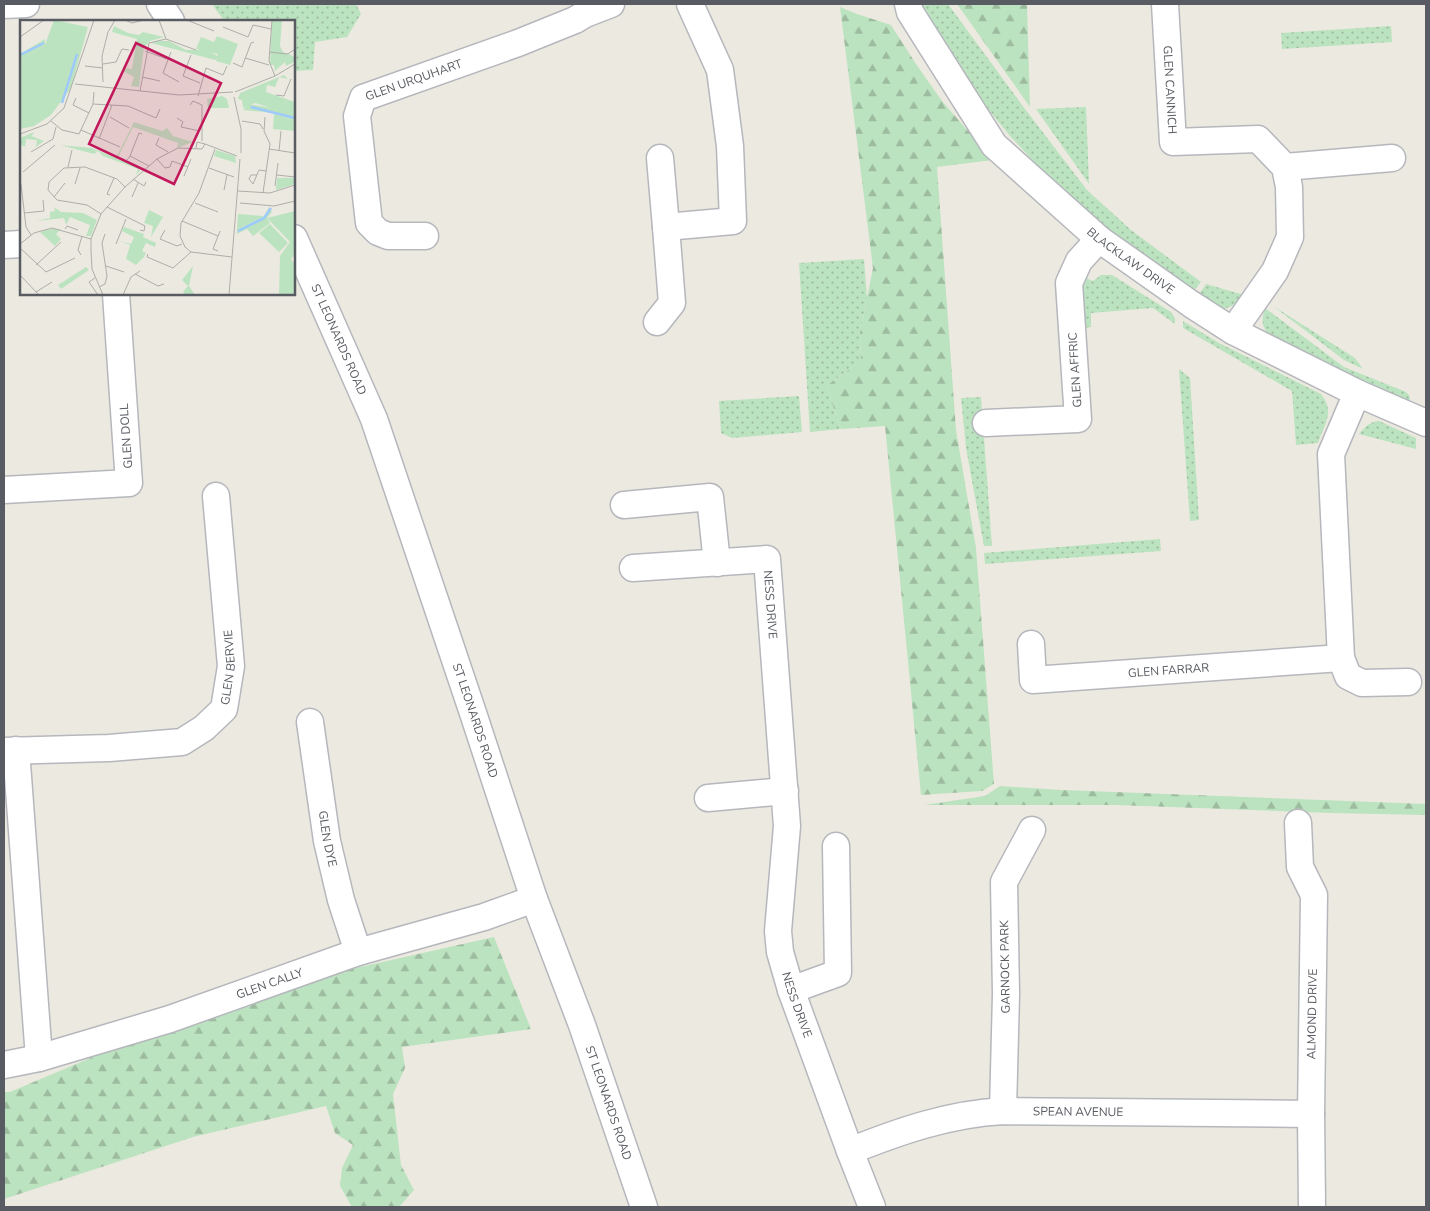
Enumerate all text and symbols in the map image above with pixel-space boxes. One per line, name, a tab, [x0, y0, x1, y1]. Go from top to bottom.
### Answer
inset map	[20, 20, 295, 295]
street label: GLEN CANNICH	[1159, 45, 1181, 135]
street label: GLEN URQUHART	[363, 55, 465, 105]
street label: BLACKLAW DRIVE	[1083, 224, 1178, 298]
street label: ST LEONARDS ROAD	[307, 281, 370, 398]
street label: GLEN AFFRIC	[1064, 332, 1086, 408]
street label: GLEN DOLL	[116, 402, 136, 469]
street label: NESS DRIVE	[760, 570, 781, 640]
street label: GLEN BERVIE	[217, 629, 239, 706]
street label: GLEN FARRAR	[1127, 659, 1210, 681]
street label: ST LEONARDS ROAD	[449, 661, 502, 780]
street label: GLEN DYE	[315, 809, 341, 868]
street label: GARNOCK PARK	[996, 920, 1014, 1014]
street label: GLEN CALLY	[234, 964, 306, 1003]
street label: ALMOND DRIVE	[1303, 968, 1321, 1060]
street label: NESS DRIVE	[778, 970, 816, 1040]
street label: ST LEONARDS ROAD	[582, 1044, 635, 1162]
street label: SPEAN AVENUE	[1033, 1103, 1123, 1120]

